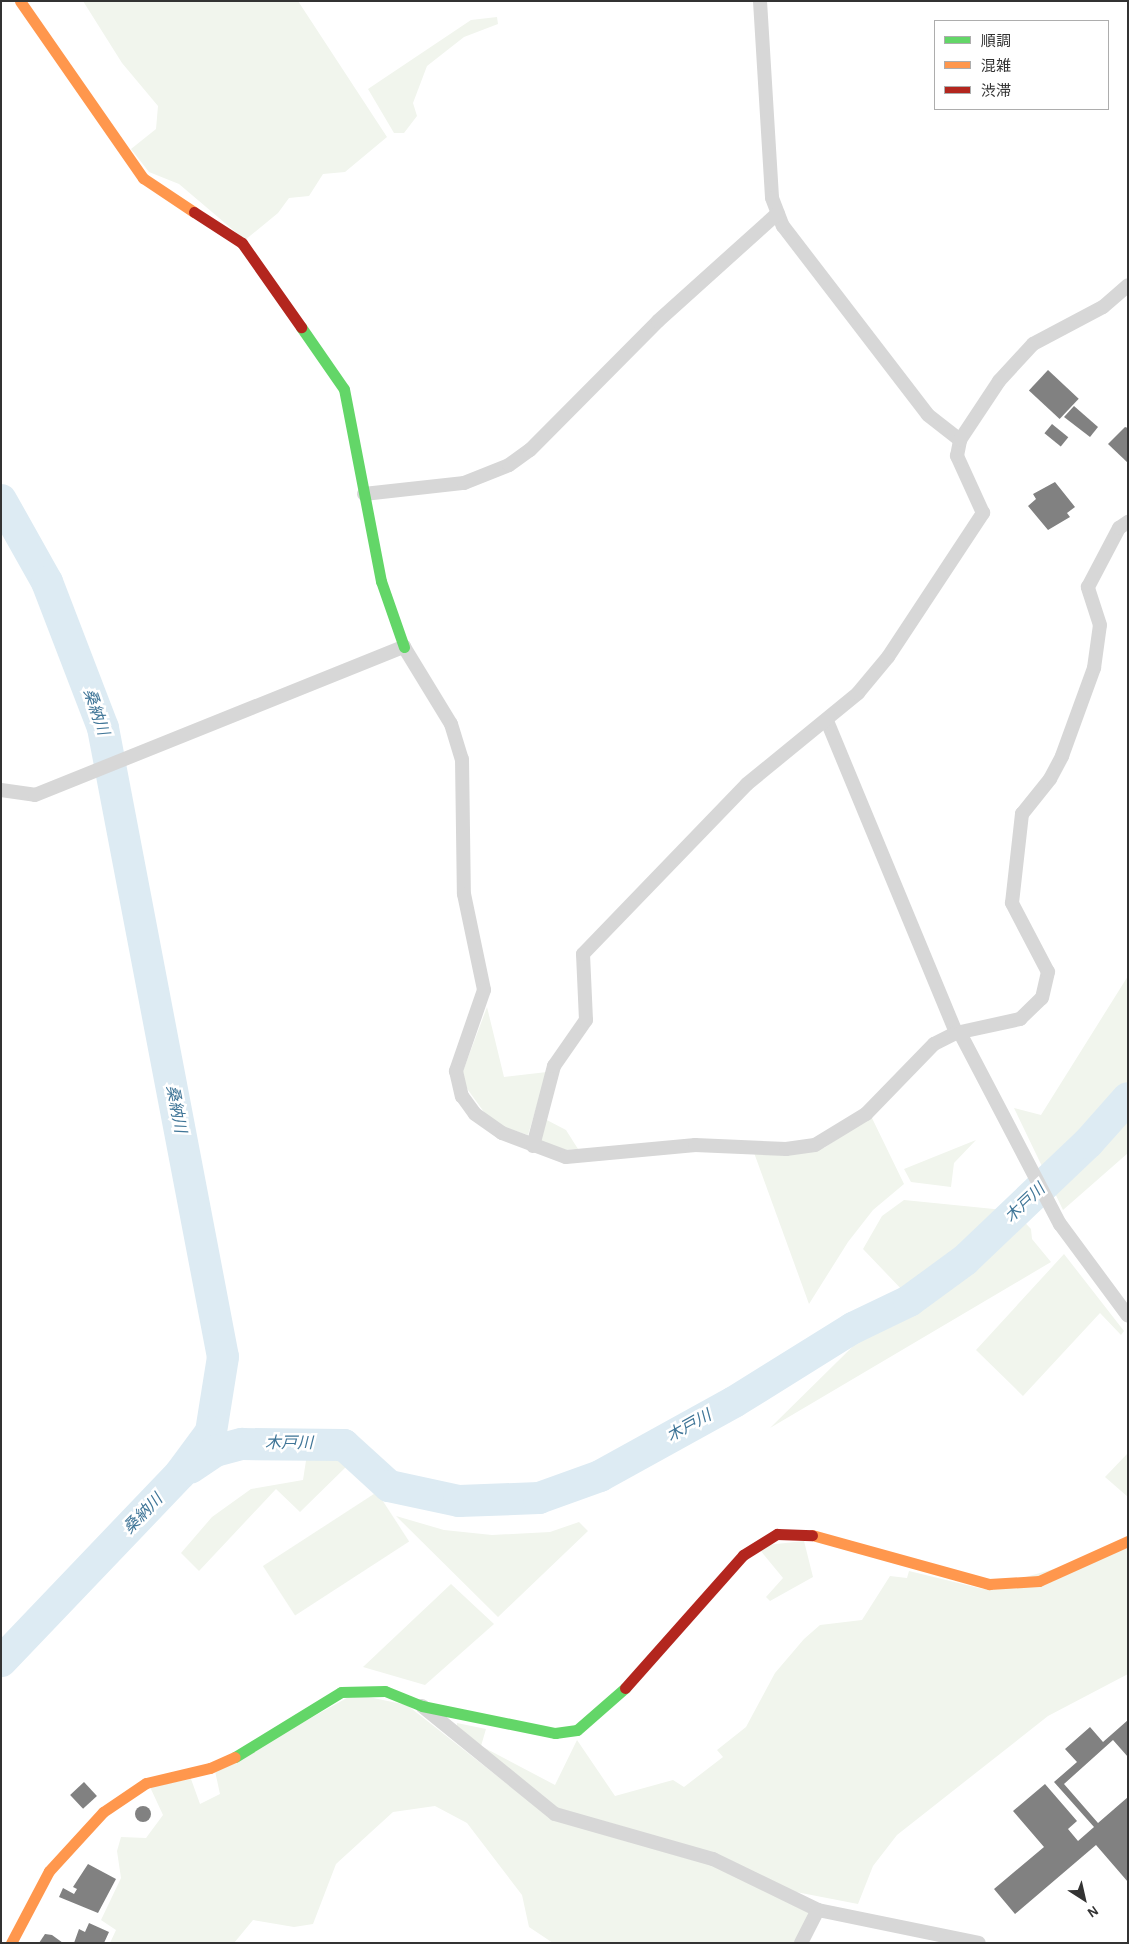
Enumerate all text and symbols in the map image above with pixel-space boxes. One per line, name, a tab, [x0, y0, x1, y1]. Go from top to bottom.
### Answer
legend	[934, 20, 1109, 110]
text: 順調	[981, 34, 1011, 49]
text: 混雑	[981, 59, 1011, 74]
text: 渋滞	[981, 84, 1011, 99]
water label: 桑納川	[79, 686, 113, 738]
water label: 桑納川	[162, 1084, 190, 1134]
water label: 木戸川	[1001, 1180, 1049, 1226]
water label: 木戸川	[663, 1406, 715, 1446]
water label: 木戸川	[265, 1433, 313, 1453]
water label: 桑納川	[119, 1490, 167, 1538]
north arrow	[1059, 1874, 1109, 1924]
text: N	[1085, 1903, 1101, 1920]

